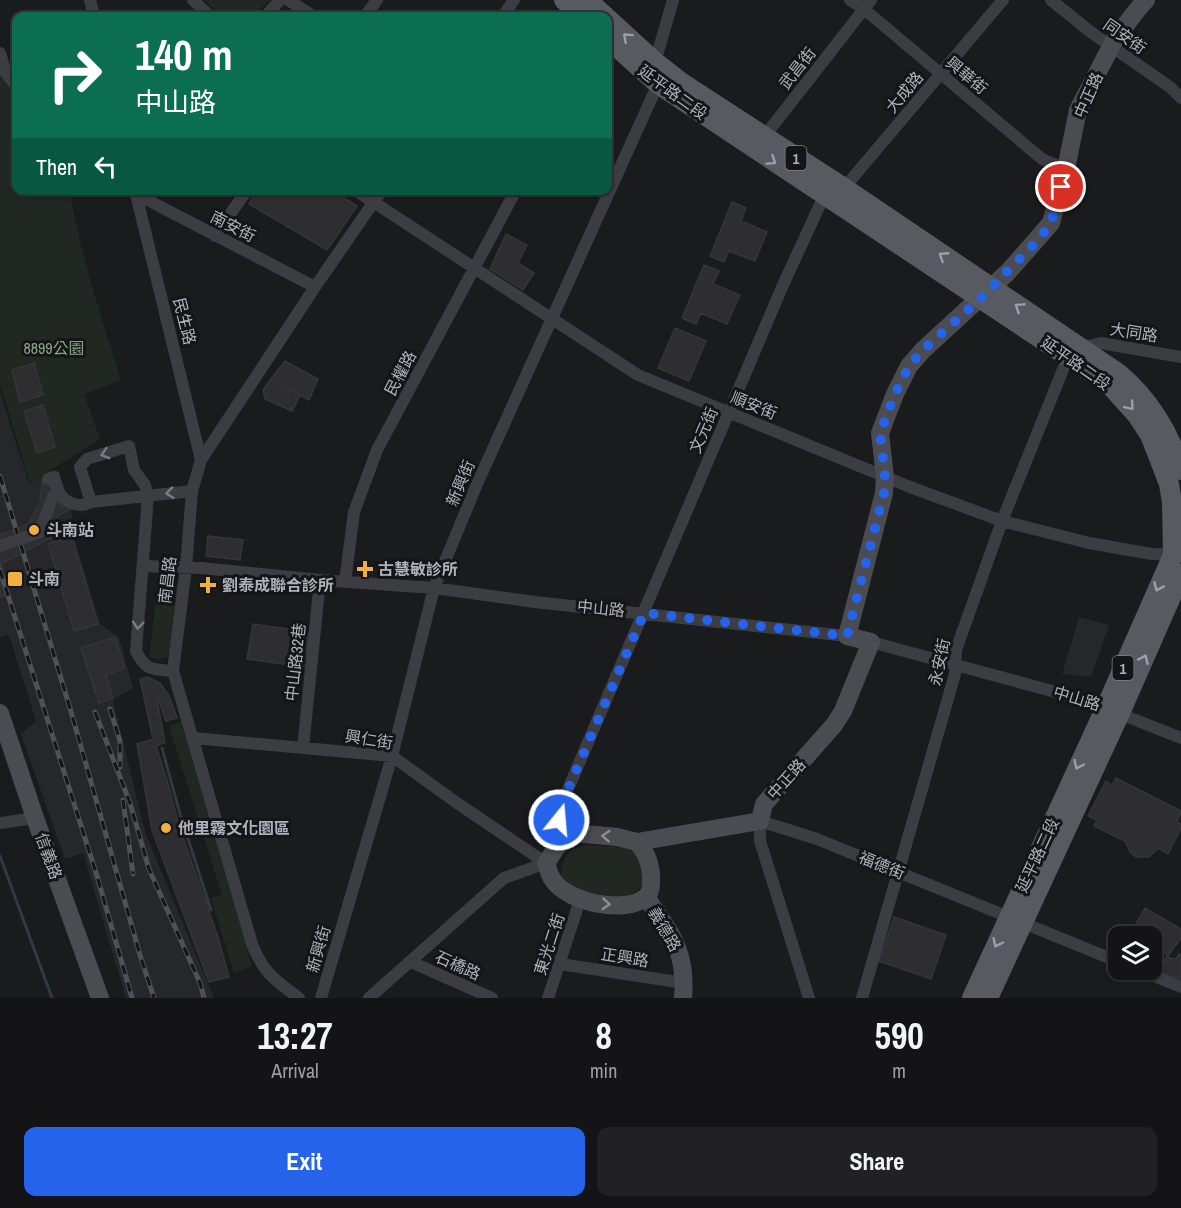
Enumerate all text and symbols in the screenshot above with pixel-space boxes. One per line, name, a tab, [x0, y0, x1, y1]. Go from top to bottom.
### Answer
street label: 同安街	[1099, 13, 1151, 59]
text: 140 m	[135, 27, 233, 83]
one-way arrow	[624, 33, 634, 44]
icon: right	[36, 36, 114, 114]
street label: 武昌街	[774, 42, 820, 94]
street label: 興華街	[942, 51, 992, 99]
street label: 延平路二段	[634, 60, 712, 124]
street label: 大成路	[880, 67, 928, 117]
street label: 中正路	[1068, 69, 1108, 121]
text: 中山路	[135, 84, 216, 120]
road number: 1	[786, 146, 806, 170]
icon: left	[89, 150, 122, 183]
text: Then	[36, 152, 77, 182]
one-way arrow	[766, 154, 777, 165]
pin	[1035, 161, 1086, 212]
icon: arrive	[1044, 170, 1077, 203]
street label: 南安街	[207, 205, 259, 247]
one-way arrow	[938, 252, 949, 263]
street label: 民生路	[169, 295, 201, 347]
one-way arrow	[1015, 302, 1025, 314]
street label: 大同路	[1109, 317, 1159, 347]
street label: 延平路二段	[1037, 331, 1115, 395]
park label: 8899公園	[23, 337, 85, 359]
street label: 民權路	[379, 347, 421, 399]
street label: 順安街	[728, 386, 780, 424]
one-way arrow	[1122, 399, 1133, 410]
street label: 文元街	[683, 404, 723, 456]
one-way arrow	[100, 447, 111, 459]
street label: 新興街	[440, 457, 480, 509]
one-way arrow	[166, 486, 175, 499]
place label: 斗南站	[46, 519, 94, 541]
marker: 斗南站	[27, 523, 41, 537]
street label: 南昌路	[153, 555, 181, 605]
place label: 古慧敏診所	[378, 558, 458, 580]
marker: 古慧敏診所	[356, 560, 374, 578]
place label: 斗南	[28, 568, 60, 590]
marker: 斗南	[6, 570, 24, 588]
place label: 劉泰成聯合診所	[222, 574, 334, 596]
marker: 劉泰成聯合診所	[199, 576, 217, 594]
one-way arrow	[1153, 581, 1165, 592]
street label: 中山路	[576, 595, 626, 621]
one-way arrow	[132, 620, 145, 629]
street label: 中山路32巷	[280, 622, 310, 702]
street label: 永安街	[923, 636, 955, 688]
one-way arrow	[1137, 654, 1149, 665]
road number: 1	[1112, 656, 1134, 680]
street label: 中山路	[1051, 680, 1103, 716]
street label: 興仁街	[344, 724, 394, 754]
street label: 中正路	[762, 754, 810, 804]
one-way arrow	[1074, 759, 1086, 770]
position arrow	[527, 788, 591, 852]
street label: 延平路二段	[1010, 814, 1064, 896]
place label: 他里霧文化園區	[178, 817, 290, 839]
marker: 他里霧文化園區	[159, 821, 173, 835]
one-way arrow	[601, 829, 610, 842]
street label: 信義路	[30, 830, 68, 882]
street label: 福德街	[856, 846, 908, 884]
one-way arrow	[602, 897, 611, 910]
street label: 義德路	[643, 903, 687, 955]
street label: 東光二街	[529, 910, 569, 978]
street label: 新興街	[301, 923, 335, 975]
map controls	[1108, 926, 1162, 980]
button: layers	[1108, 926, 1162, 980]
one-way arrow	[992, 936, 1004, 947]
street label: 正興路	[600, 942, 650, 972]
street label: 石橋路	[432, 945, 484, 985]
text: 13:27	[257, 1012, 333, 1060]
text: 8	[595, 1012, 612, 1060]
text: 590	[875, 1012, 924, 1060]
text: Arrival	[271, 1057, 319, 1084]
text: min	[590, 1057, 617, 1084]
text: m	[892, 1057, 906, 1084]
button: Exit	[24, 1127, 585, 1196]
button: Share	[597, 1127, 1157, 1196]

